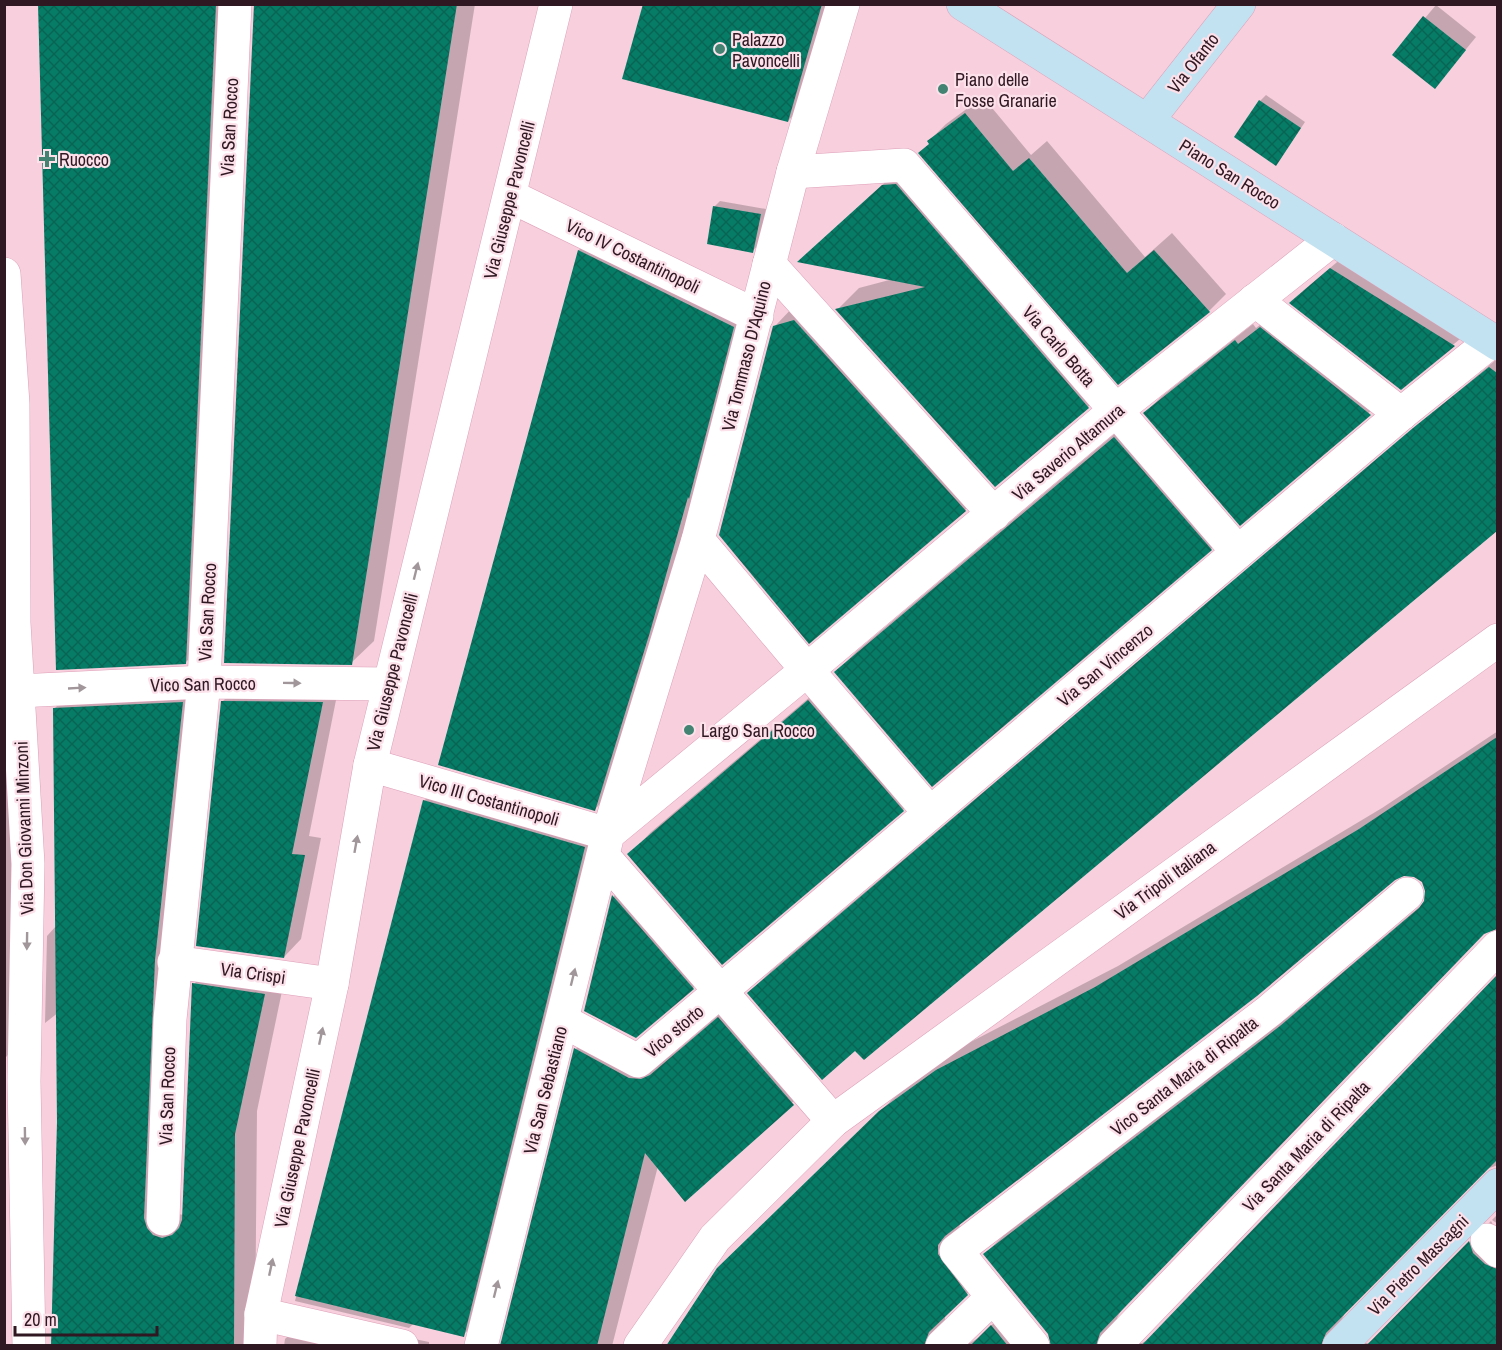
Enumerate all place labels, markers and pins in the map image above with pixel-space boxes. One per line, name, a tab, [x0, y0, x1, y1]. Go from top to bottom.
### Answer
place label: Palazzo Pavoncelli	[732, 27, 800, 73]
marker: Palazzo Pavoncelli	[713, 42, 727, 56]
place label: Piano delle Fosse Granarie	[955, 67, 1057, 113]
marker: Piano delle Fosse Granarie	[936, 82, 950, 96]
place label: Ruocco	[59, 147, 109, 172]
marker: Ruocco	[40, 152, 54, 166]
place label: Largo San Rocco	[701, 718, 815, 743]
marker: Largo San Rocco	[682, 723, 696, 737]

